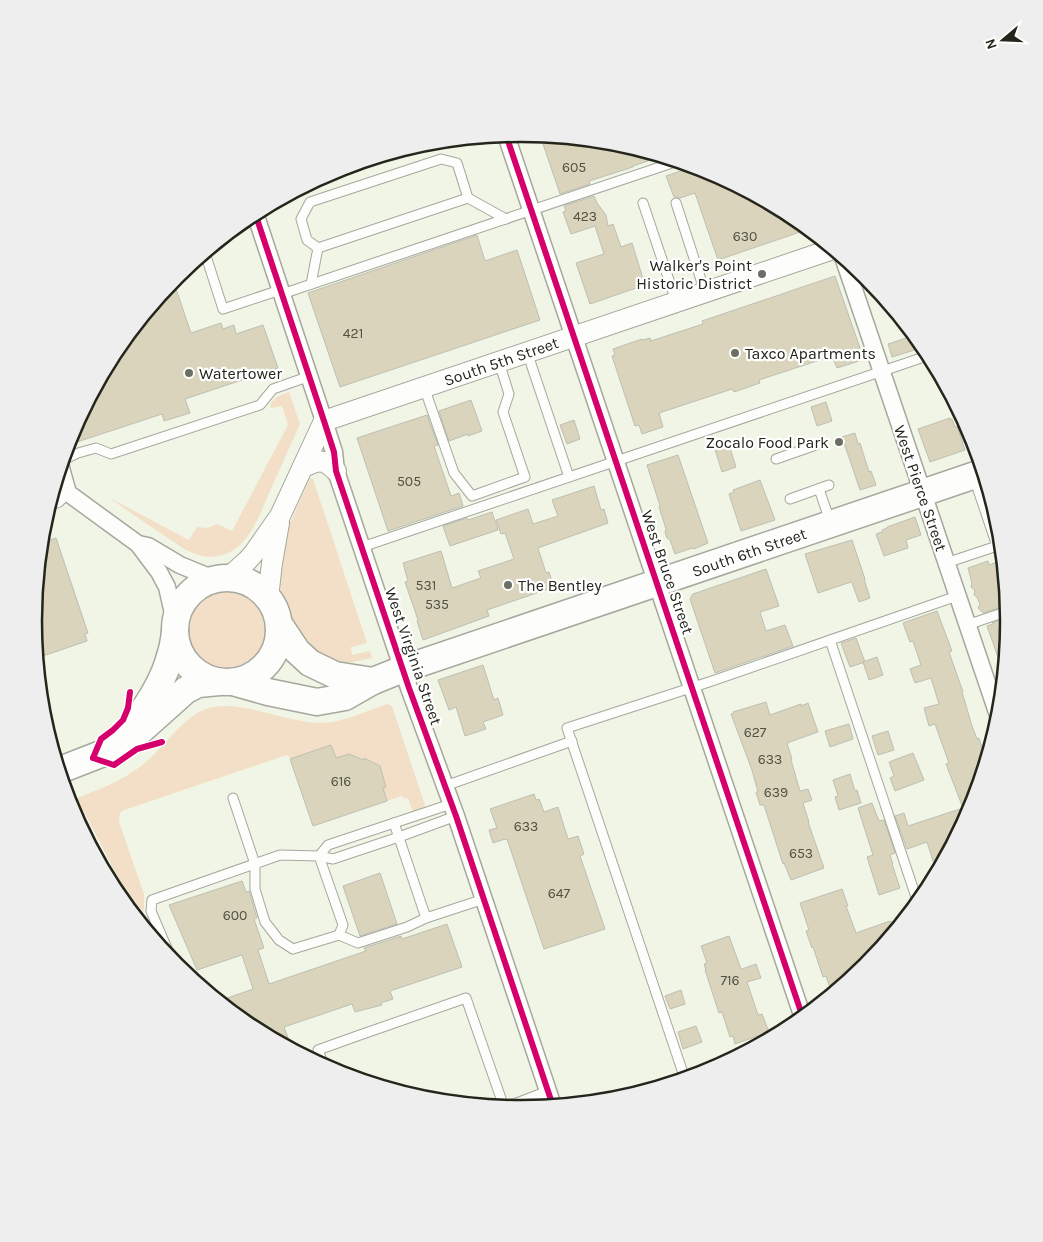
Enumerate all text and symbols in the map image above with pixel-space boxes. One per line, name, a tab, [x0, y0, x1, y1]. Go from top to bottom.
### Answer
north arrow	[978, 15, 1028, 65]
text: N	[982, 37, 1001, 52]
house number: 605	[562, 159, 586, 176]
house number: 423	[573, 208, 597, 225]
house number: 630	[733, 228, 757, 245]
place label: Walker's Point Historic District	[636, 256, 752, 293]
marker: Walker's Point Historic District	[756, 268, 768, 280]
house number: 421	[343, 325, 363, 342]
street label: South 5th Street	[441, 333, 561, 390]
place label: Taxco Apartments	[745, 344, 876, 363]
marker: Taxco Apartments	[729, 347, 741, 359]
place label: Watertower	[199, 364, 282, 383]
marker: Watertower	[183, 367, 195, 379]
street label: West Pierce Street	[890, 423, 951, 554]
place label: Zocalo Food Park	[706, 433, 829, 452]
marker: Zocalo Food Park	[833, 436, 845, 448]
house number: 505	[397, 473, 421, 490]
street label: West Bruce Street	[637, 508, 698, 637]
street label: South 6th Street	[689, 524, 809, 581]
place label: The Bentley	[518, 576, 602, 595]
house number: 531	[416, 577, 436, 594]
marker: The Bentley	[502, 579, 514, 591]
street label: West Virginia Street	[381, 585, 446, 727]
house number: 535	[425, 596, 449, 613]
house number: 627	[744, 724, 767, 741]
house number: 633	[758, 751, 782, 768]
house number: 616	[331, 773, 351, 790]
house number: 639	[764, 784, 788, 801]
house number: 633	[514, 818, 538, 835]
house number: 653	[789, 845, 813, 862]
house number: 647	[548, 885, 571, 902]
house number: 600	[223, 907, 247, 924]
house number: 716	[720, 972, 740, 989]

